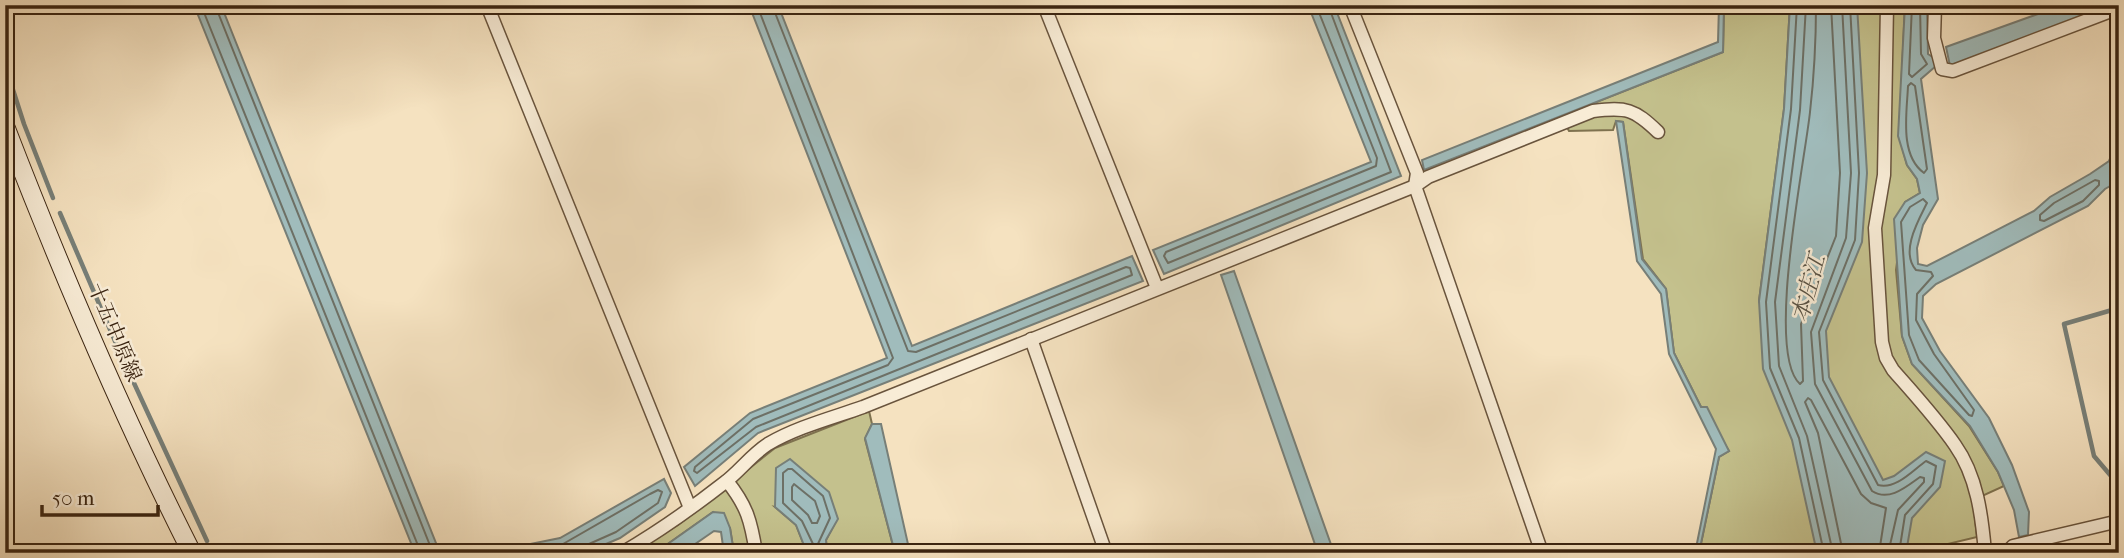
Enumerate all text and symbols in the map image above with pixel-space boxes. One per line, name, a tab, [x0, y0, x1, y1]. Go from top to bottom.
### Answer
water label: 本庄江	[1786, 248, 1832, 325]
street label: 十五中原線	[83, 279, 147, 385]
scale bar	[42, 474, 158, 518]
text: 50 m	[52, 486, 95, 510]

